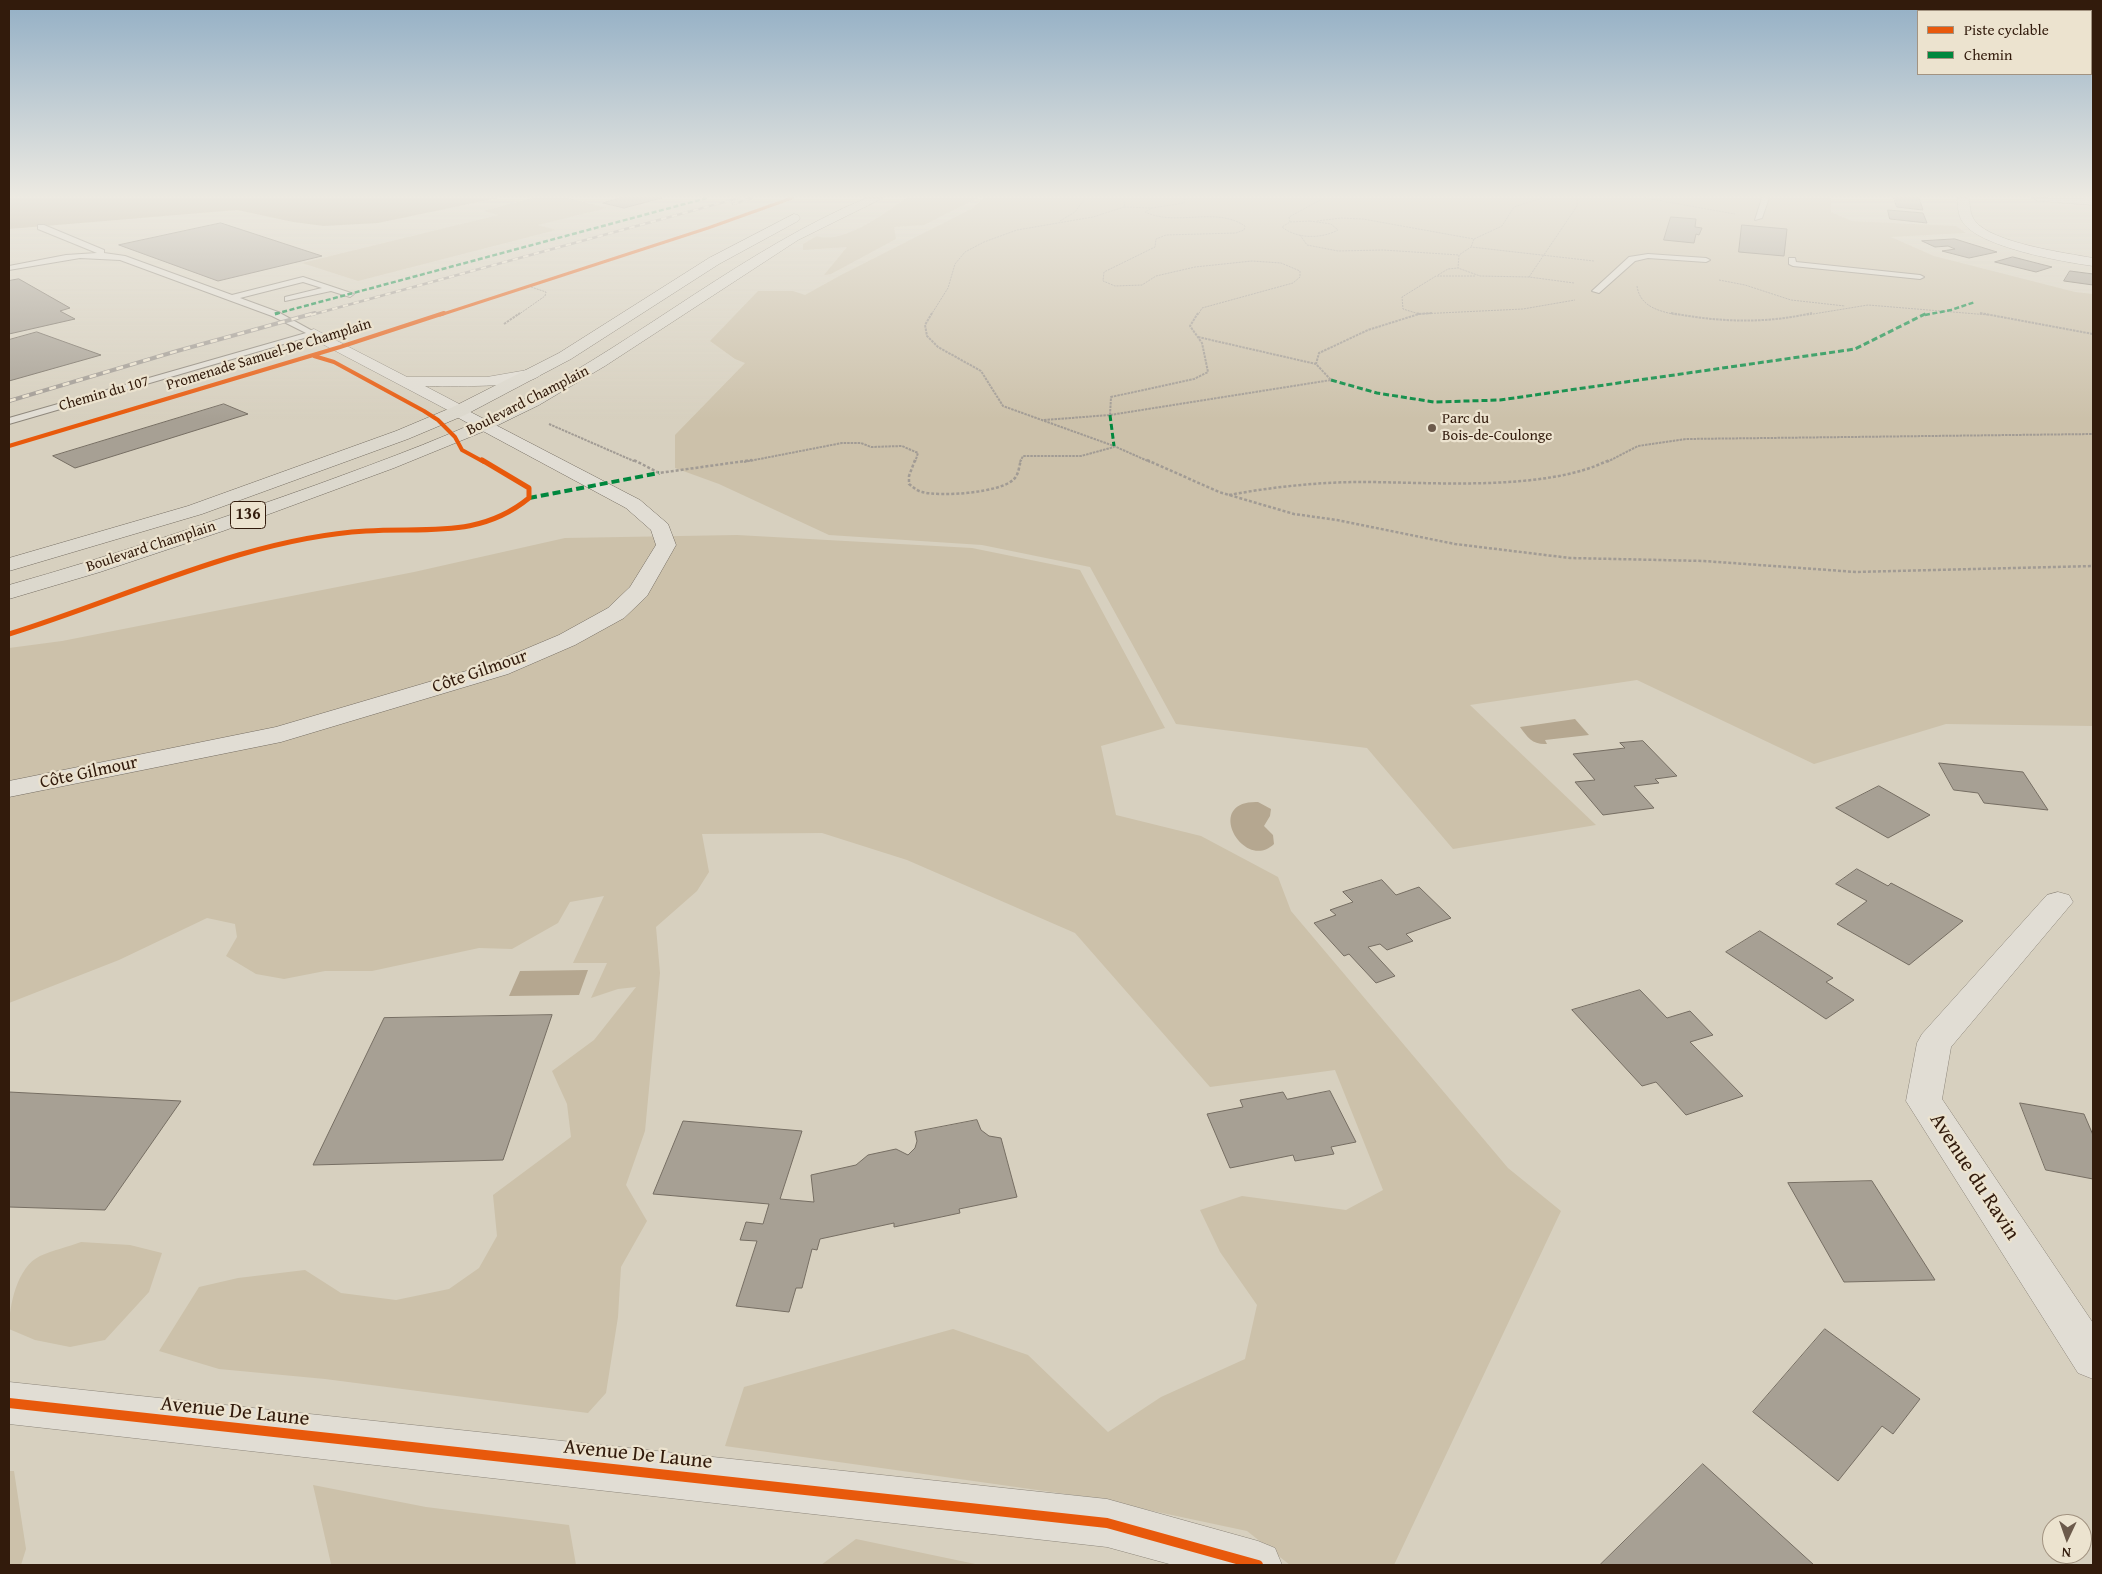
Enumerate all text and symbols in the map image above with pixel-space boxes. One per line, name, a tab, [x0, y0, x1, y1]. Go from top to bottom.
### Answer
legend	[1917, 10, 2092, 75]
text: Piste cyclable	[1964, 19, 2049, 40]
text: Chemin	[1964, 44, 2013, 65]
street label: Promenade Samuel-De Champlain	[164, 315, 374, 395]
street label: Boulevard Champlain	[464, 362, 592, 440]
street label: Chemin du 107	[57, 373, 151, 415]
place label: Parc du Bois-de-Coulonge	[1442, 410, 1552, 445]
marker: Parc du Bois-de-Coulonge	[1426, 422, 1438, 434]
road number: 136	[230, 502, 266, 528]
street label: Boulevard Champlain	[84, 518, 218, 576]
street label: Côte Gilmour	[429, 646, 531, 698]
street label: Côte Gilmour	[38, 752, 140, 794]
street label: Avenue du Ravin	[1924, 1109, 2024, 1245]
street label: Avenue De Laune	[159, 1392, 311, 1432]
street label: Avenue De Laune	[562, 1435, 714, 1475]
north arrow	[2042, 1514, 2092, 1564]
text: N	[2061, 1543, 2071, 1563]

